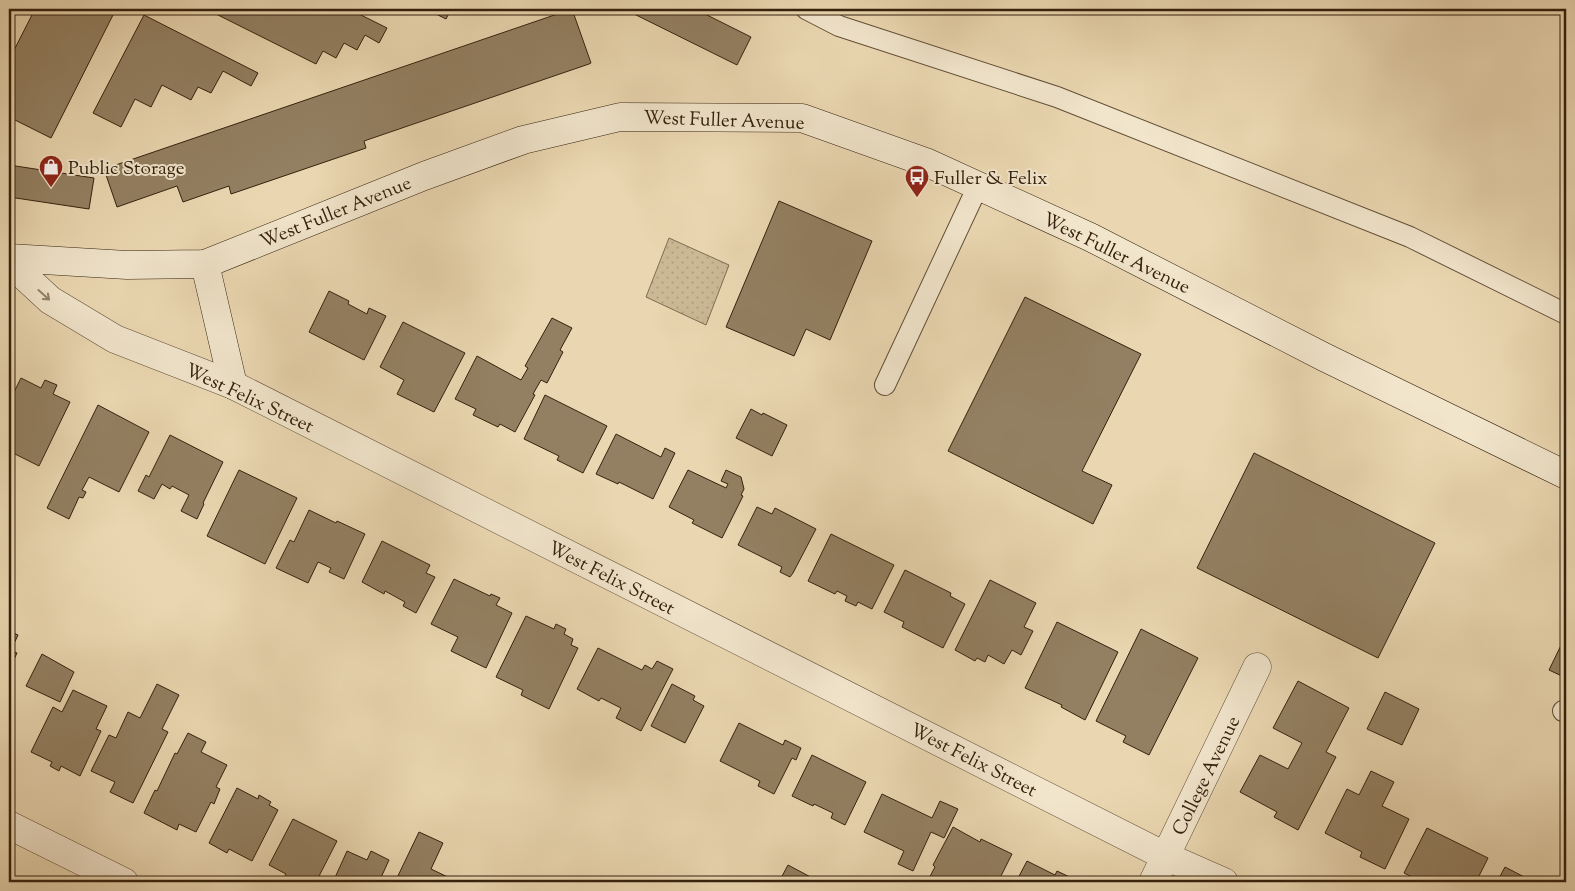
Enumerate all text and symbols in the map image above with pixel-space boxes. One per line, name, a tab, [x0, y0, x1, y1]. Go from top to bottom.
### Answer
street label: West Fuller Avenue	[643, 105, 805, 138]
shop icon: Public Storage	[38, 154, 64, 188]
place label: Public Storage	[68, 156, 185, 183]
bus stop icon: Fuller & Felix	[904, 164, 930, 198]
place label: Fuller & Felix	[934, 166, 1048, 193]
street label: West Fuller Avenue	[256, 171, 416, 256]
street label: West Fuller Avenue	[1038, 207, 1194, 302]
one-way arrow	[38, 289, 51, 301]
street label: West Felix Street	[180, 358, 318, 441]
street label: West Felix Street	[543, 536, 680, 623]
street label: College Avenue	[1167, 712, 1248, 840]
street label: West Felix Street	[905, 718, 1042, 805]

